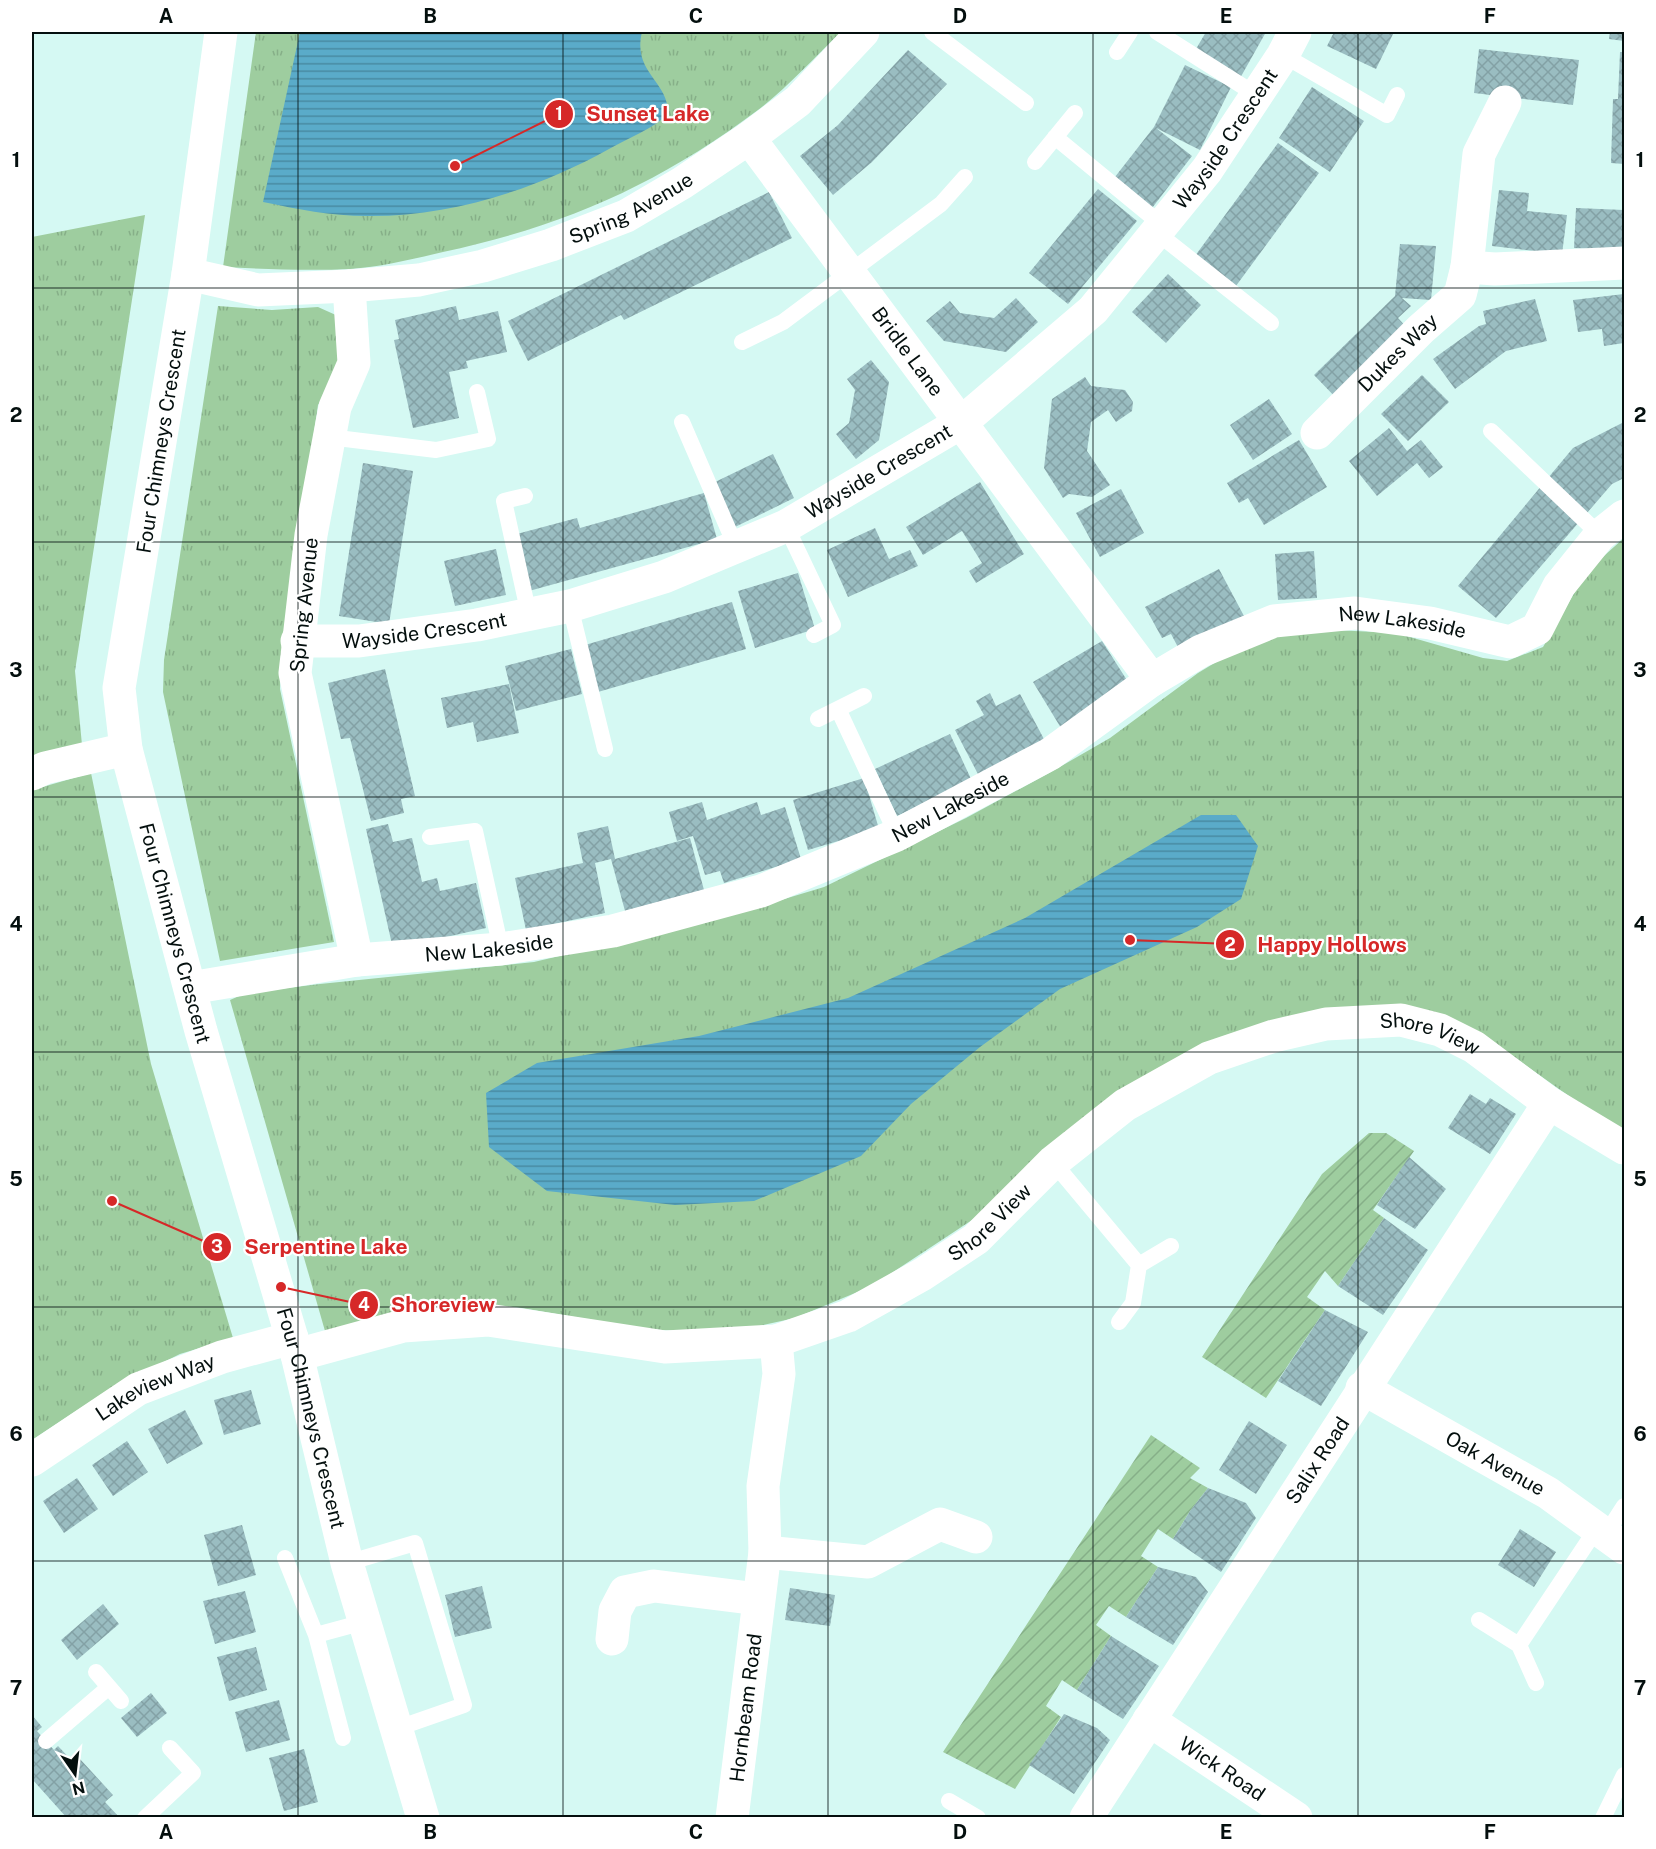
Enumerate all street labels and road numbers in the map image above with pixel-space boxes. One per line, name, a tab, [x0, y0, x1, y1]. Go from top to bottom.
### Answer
street label: Wayside Crescent	[1168, 64, 1283, 214]
street label: Spring Avenue	[566, 167, 698, 249]
street label: Bridle Lane	[867, 302, 949, 401]
street label: Dukes Way	[1353, 308, 1443, 397]
street label: Four Chimneys Crescent	[131, 327, 191, 555]
street label: Wayside Crescent	[801, 419, 956, 524]
street label: Spring Avenue	[285, 536, 323, 674]
street label: New Lakeside	[1337, 601, 1469, 643]
street label: Wayside Crescent	[342, 607, 509, 653]
street label: New Lakeside	[888, 766, 1013, 848]
street label: Four Chimneys Crescent	[134, 820, 216, 1046]
street label: New Lakeside	[424, 929, 555, 967]
street label: Shore View	[1379, 1008, 1484, 1060]
street label: Shore View	[943, 1178, 1037, 1266]
street label: Four Chimneys Crescent	[272, 1305, 350, 1531]
street label: Lakeview Way	[91, 1349, 219, 1426]
street label: Salix Road	[1281, 1412, 1354, 1508]
street label: Oak Avenue	[1441, 1426, 1549, 1501]
street label: Hornbeam Road	[725, 1632, 767, 1784]
street label: Wick Road	[1175, 1732, 1270, 1806]

